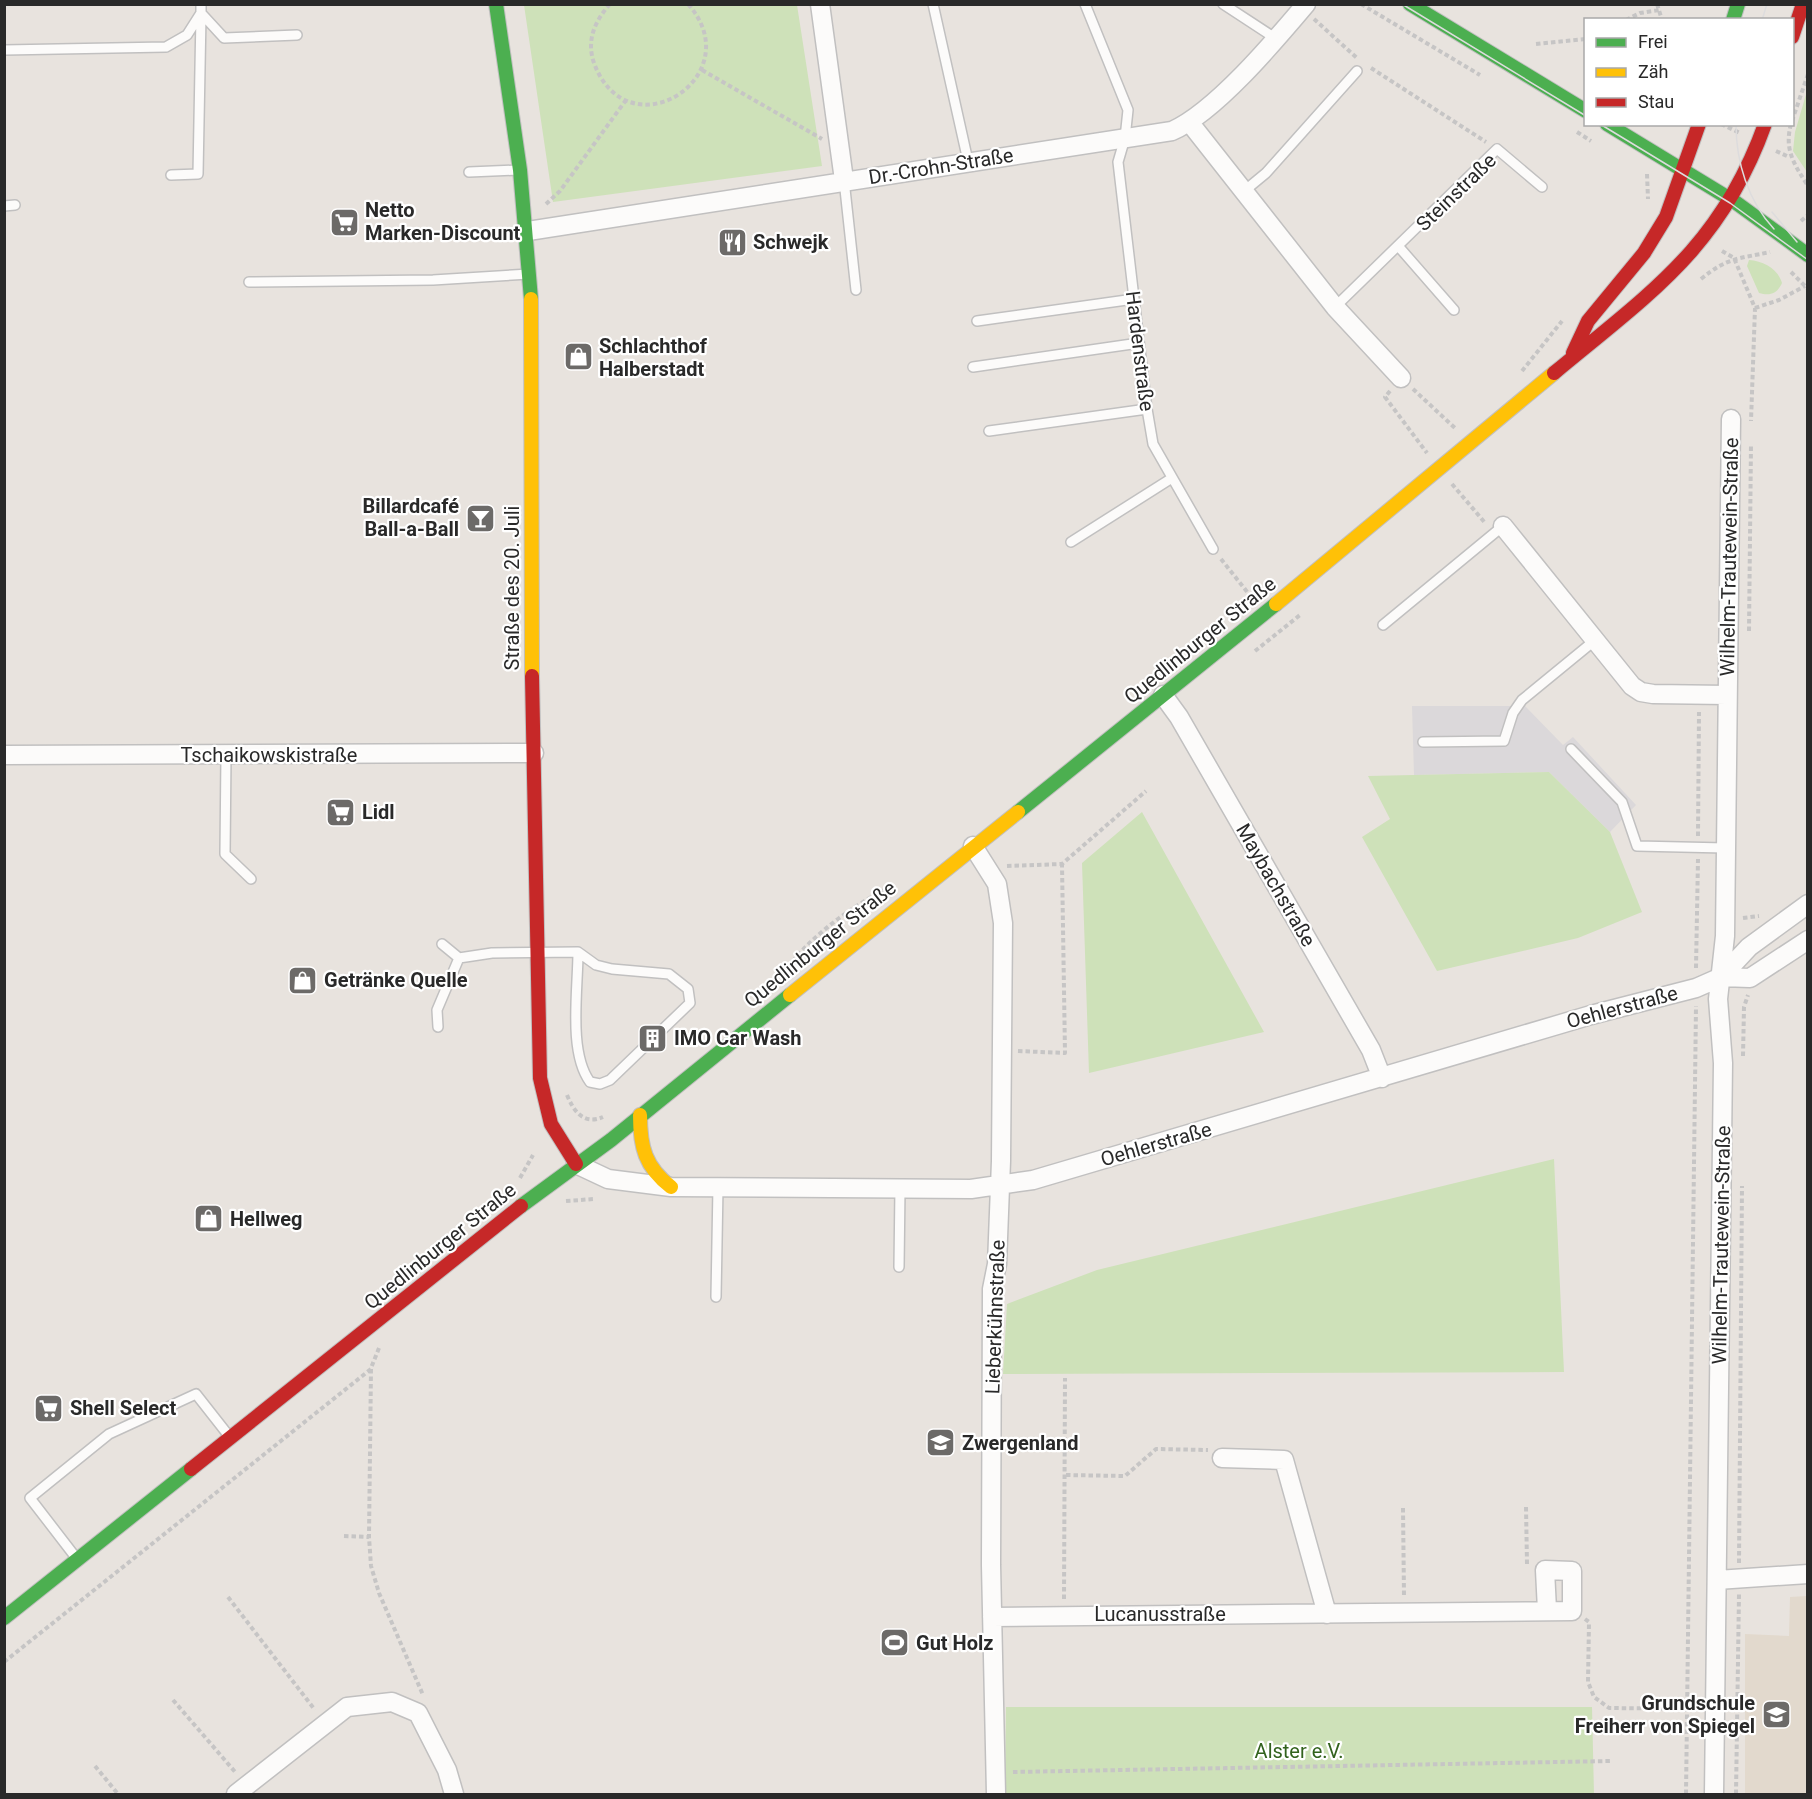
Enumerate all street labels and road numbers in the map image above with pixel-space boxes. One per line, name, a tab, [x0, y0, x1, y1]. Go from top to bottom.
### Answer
street label: Dr.-Crohn-Straße	[867, 143, 1015, 189]
street label: Steinstraße	[1411, 148, 1501, 236]
street label: Hardenstraße	[1121, 289, 1159, 413]
street label: Wilhelm-Trautewein-Straße	[1715, 437, 1743, 677]
street label: Straße des 20. Juli	[500, 506, 524, 670]
street label: Quedlinburger Straße	[1119, 572, 1281, 708]
street label: Tschaikowskistraße	[181, 743, 357, 767]
street label: Maybachstraße	[1231, 819, 1321, 951]
street label: Quedlinburger Straße	[739, 876, 901, 1012]
street label: Oehlerstraße	[1564, 981, 1680, 1033]
street label: Oehlerstraße	[1098, 1117, 1214, 1171]
street label: Wilhelm-Trautewein-Straße	[1707, 1125, 1735, 1365]
street label: Quedlinburger Straße	[359, 1178, 521, 1314]
street label: Lieberkühnstraße	[980, 1239, 1010, 1395]
street label: Lucanusstraße	[1094, 1602, 1226, 1626]

